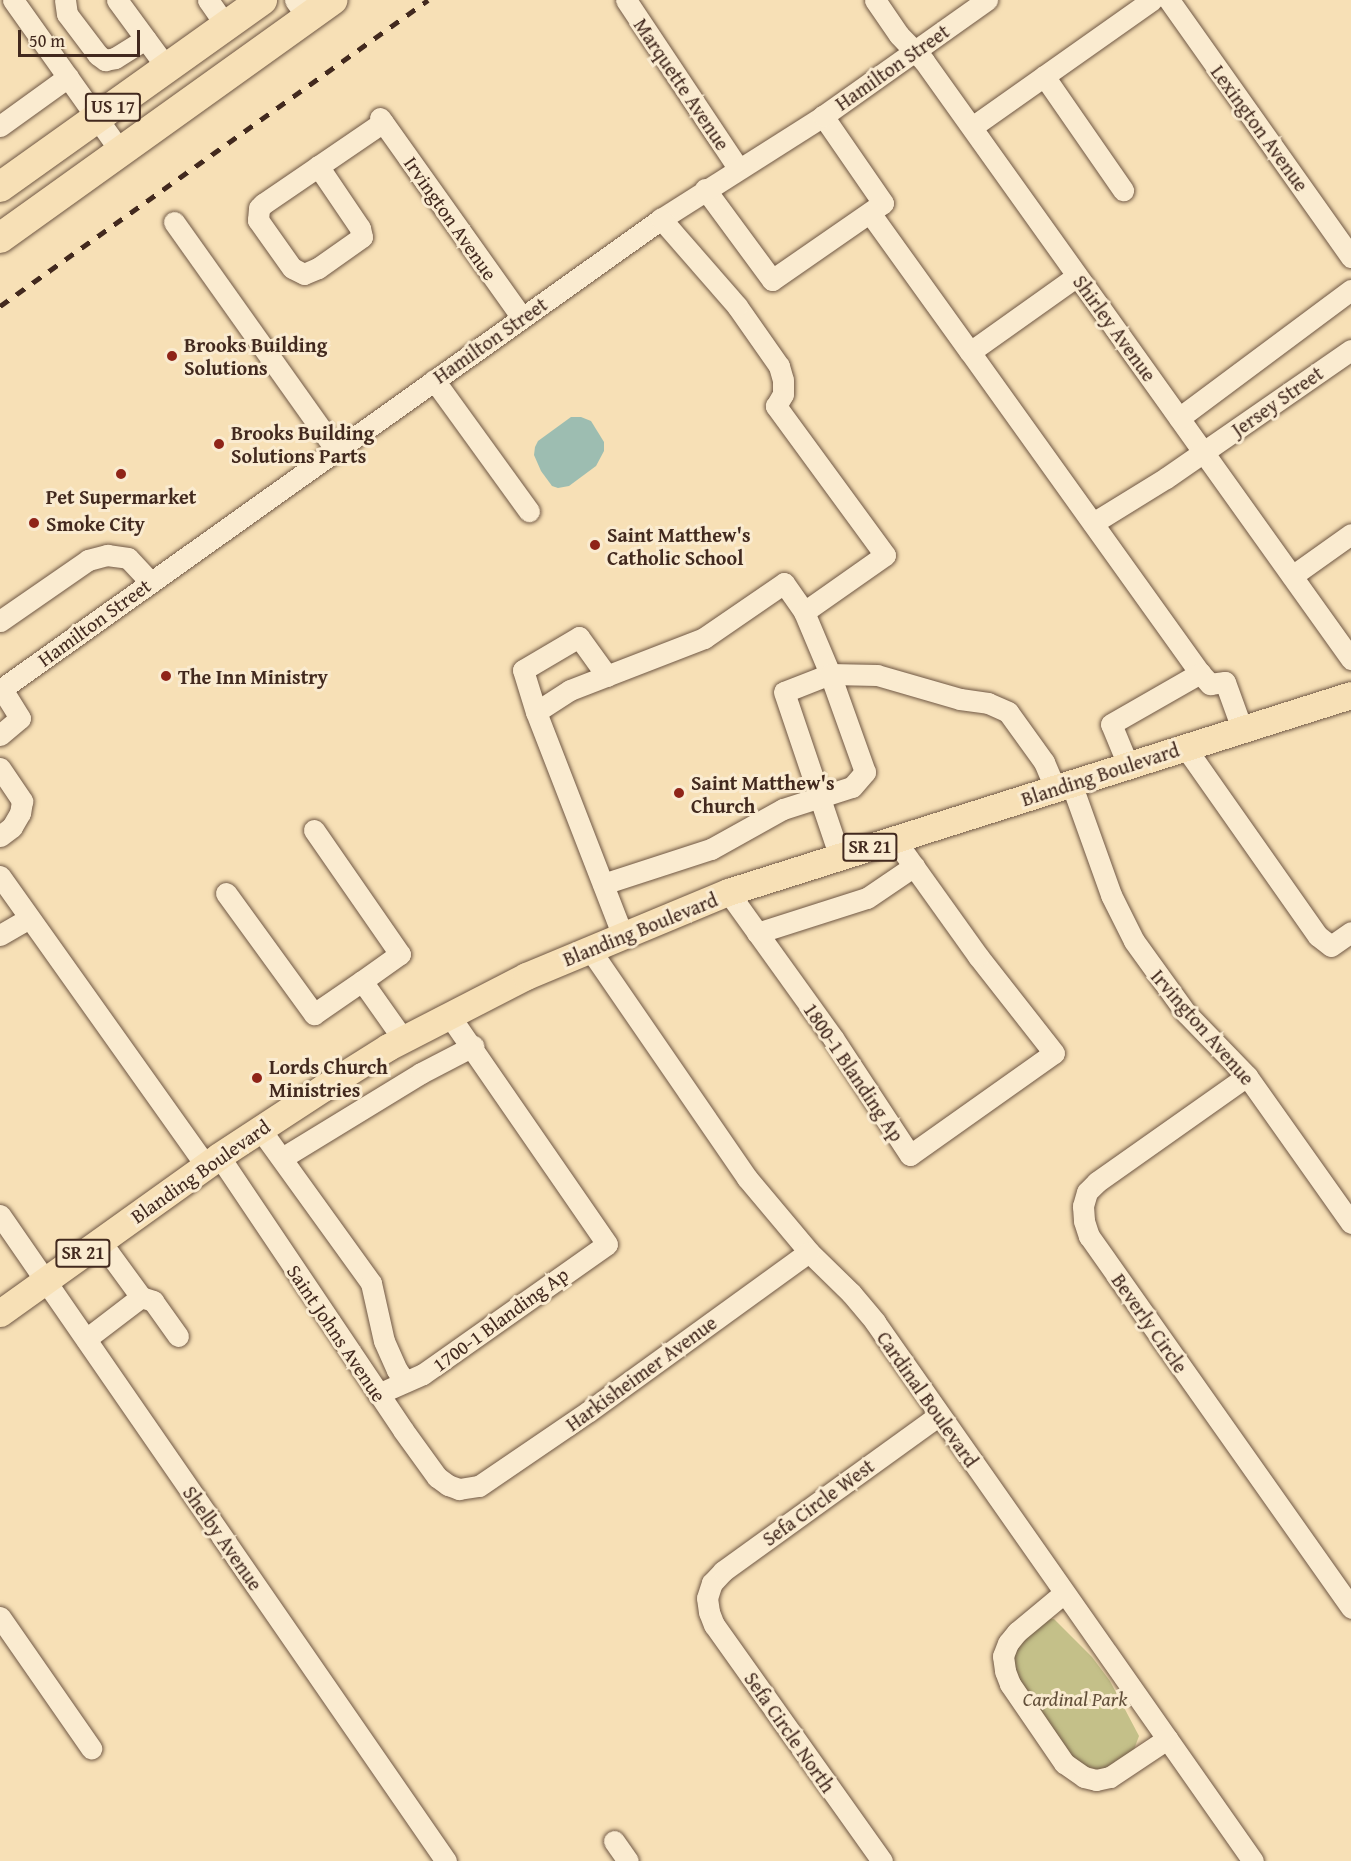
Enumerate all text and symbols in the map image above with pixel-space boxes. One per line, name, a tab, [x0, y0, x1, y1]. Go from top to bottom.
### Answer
street label: Marquette Avenue	[629, 14, 735, 154]
scale bar	[21, 18, 142, 56]
street label: Hamilton Street	[830, 19, 954, 115]
text: 50 m	[29, 27, 65, 54]
street label: Lexington Avenue	[1206, 60, 1314, 196]
road number: US 17	[84, 92, 142, 122]
street label: Irvington Avenue	[399, 152, 503, 284]
street label: Shirley Avenue	[1068, 270, 1162, 386]
street label: Hamilton Street	[428, 292, 552, 388]
place label: Brooks Building Solutions	[184, 332, 327, 379]
marker: Brooks Building Solutions	[165, 349, 179, 363]
street label: Jersey Street	[1227, 361, 1327, 441]
place label: Brooks Building Solutions Parts	[231, 420, 374, 467]
marker: Brooks Building Solutions Parts	[212, 437, 226, 451]
marker: Pet Supermarket	[114, 467, 128, 481]
place label: Pet Supermarket	[46, 484, 196, 508]
place label: Smoke City	[46, 511, 145, 535]
marker: Smoke City	[27, 516, 41, 530]
place label: Saint Matthew's Catholic School	[607, 522, 751, 569]
marker: Saint Matthew's Catholic School	[588, 538, 602, 552]
street label: Hamilton Street	[33, 573, 155, 671]
place label: The Inn Ministry	[178, 664, 328, 688]
marker: The Inn Ministry	[159, 669, 173, 683]
street label: Blanding Boulevard	[1018, 737, 1182, 811]
place label: Saint Matthew's Church	[691, 770, 835, 817]
marker: Saint Matthew's Church	[672, 786, 686, 800]
road number: SR 21	[842, 832, 898, 862]
street label: Blanding Boulevard	[559, 887, 721, 971]
street label: Irvington Avenue	[1146, 964, 1260, 1090]
street label: 1800-1 Blanding Ap	[799, 998, 909, 1146]
place label: Lords Church Ministries	[269, 1054, 388, 1101]
marker: Lords Church Ministries	[250, 1071, 264, 1085]
street label: Blanding Boulevard	[126, 1114, 274, 1228]
road number: SR 21	[54, 1238, 112, 1268]
street label: Saint Johns Avenue	[282, 1260, 392, 1406]
street label: 1700-1 Blanding Ap	[427, 1262, 573, 1376]
street label: Beverly Circle	[1107, 1269, 1193, 1377]
street label: Harkisheimer Avenue	[561, 1310, 721, 1436]
street label: Cardinal Boulevard	[872, 1326, 984, 1472]
street label: Sefa Circle West	[757, 1453, 879, 1551]
street label: Shelby Avenue	[178, 1481, 268, 1595]
street label: Sefa Circle North	[740, 1667, 840, 1797]
park label: Cardinal Park	[1023, 1686, 1127, 1710]

